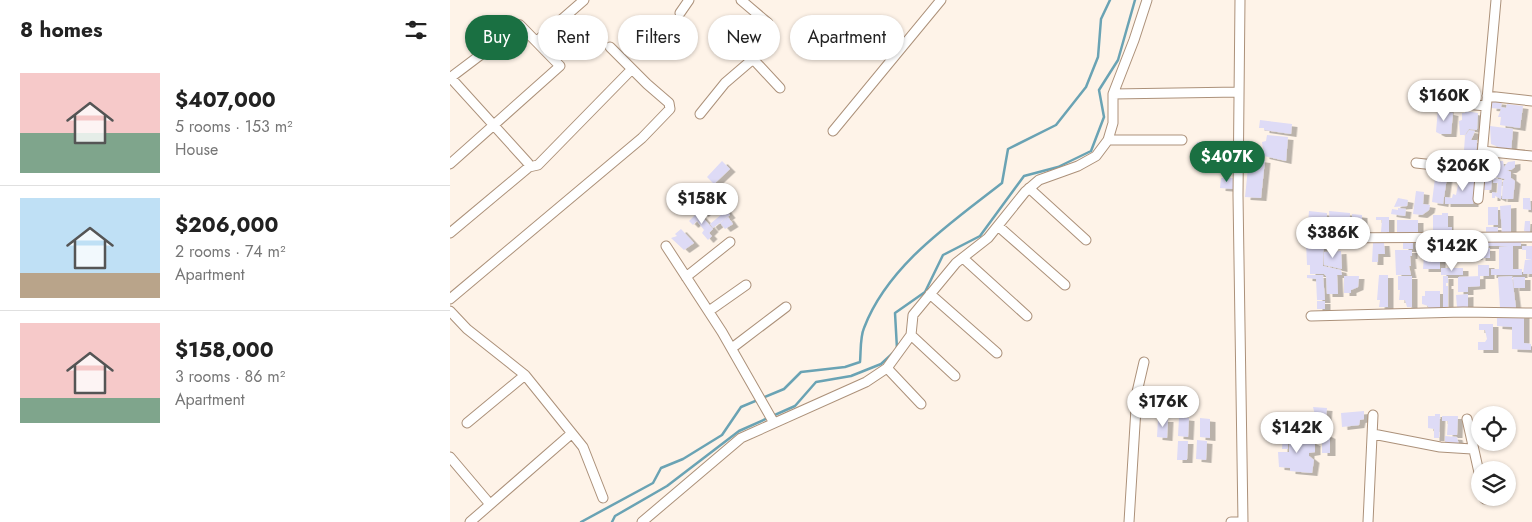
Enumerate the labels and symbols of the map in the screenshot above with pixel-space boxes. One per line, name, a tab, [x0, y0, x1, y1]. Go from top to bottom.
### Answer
pin: $160K	[1409, 80, 1479, 122]
pin: $407K	[1192, 140, 1262, 183]
pin: $206K	[1428, 150, 1498, 192]
pin: $158K	[667, 182, 737, 225]
pin: $386K	[1298, 216, 1368, 259]
pin: $142K	[1417, 230, 1487, 272]
pin: $176K	[1128, 386, 1198, 428]
pin: $142K	[1262, 412, 1332, 454]

